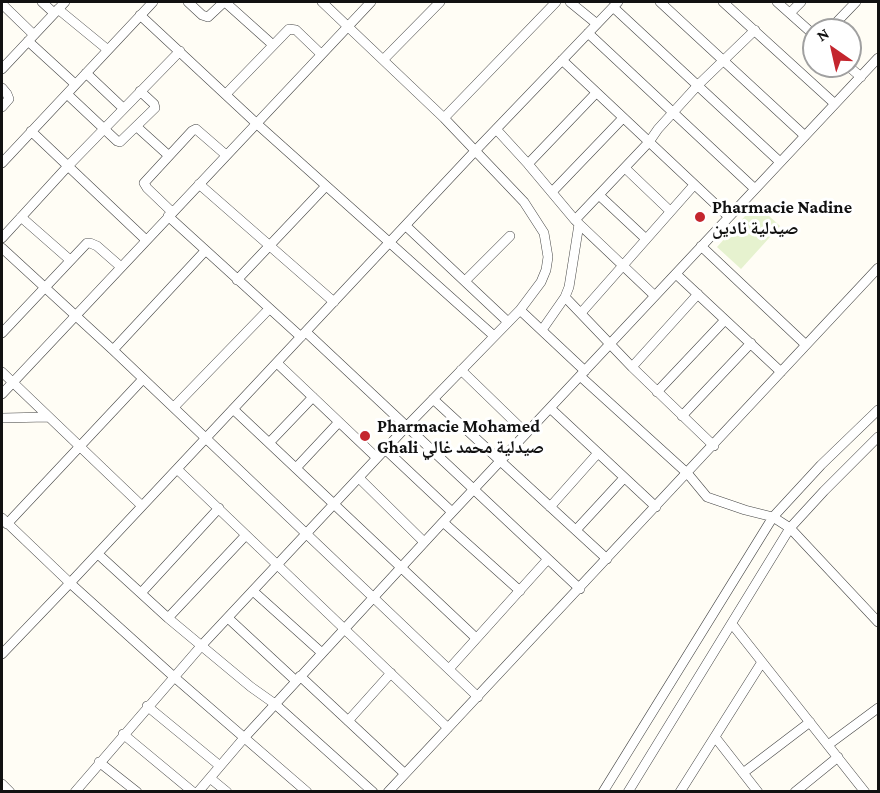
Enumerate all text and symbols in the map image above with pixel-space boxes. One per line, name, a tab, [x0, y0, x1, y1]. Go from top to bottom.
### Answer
north arrow	[802, 18, 862, 78]
text: N	[813, 24, 832, 44]
place label: Pharmacie Nadine صيدلية نادين	[712, 196, 852, 238]
marker: Pharmacie Nadine صيدلية نادين	[693, 210, 707, 224]
place label: Pharmacie Mohamed Ghali صيدلية محمد غالي	[377, 415, 544, 458]
marker: Pharmacie Mohamed Ghali صيدلية محمد غالي	[358, 429, 372, 443]

